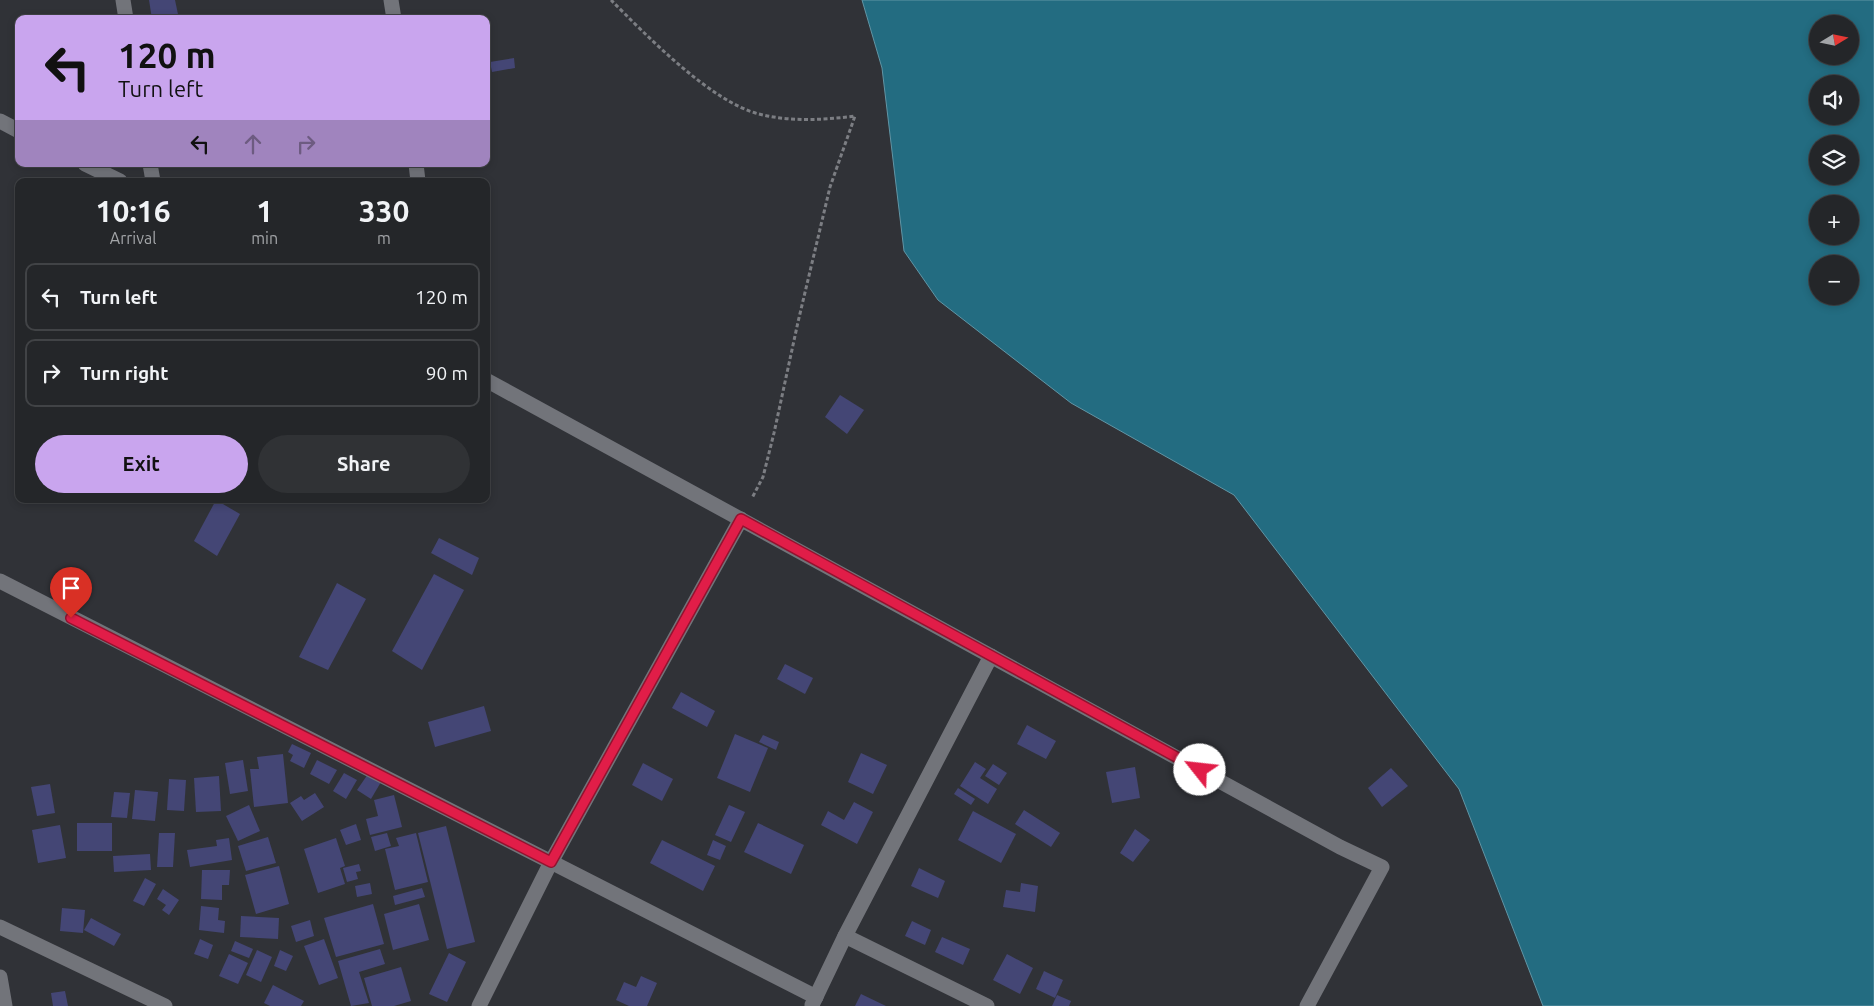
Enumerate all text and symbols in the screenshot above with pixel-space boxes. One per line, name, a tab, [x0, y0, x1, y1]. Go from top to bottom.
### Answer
north arrow	[1809, 15, 1859, 65]
map controls	[1809, 15, 1859, 305]
icon: left	[35, 35, 100, 100]
text: 120 m	[118, 35, 216, 75]
button: sound	[1809, 75, 1859, 125]
text: Turn left	[118, 76, 203, 101]
icon: left	[186, 130, 214, 158]
icon: ahead	[239, 130, 267, 158]
icon: right	[292, 130, 320, 158]
button: layers	[1809, 135, 1859, 185]
text: 10:16	[96, 194, 171, 228]
text: 1	[256, 194, 273, 228]
text: 330	[359, 194, 409, 228]
button: +	[1809, 195, 1859, 245]
text: Arrival	[110, 229, 156, 247]
text: min	[251, 229, 278, 247]
text: m	[377, 229, 391, 247]
button: −	[1809, 255, 1859, 305]
icon: left	[37, 283, 65, 311]
text: Turn left	[80, 286, 158, 308]
text: 120 m	[415, 286, 468, 308]
icon: right	[37, 359, 65, 387]
text: Turn right	[80, 362, 168, 384]
text: 90 m	[426, 362, 468, 384]
button: Exit	[35, 435, 248, 493]
button: Share	[258, 435, 470, 493]
pin	[50, 567, 92, 618]
icon: arrive	[57, 574, 85, 602]
position arrow	[1173, 743, 1225, 795]

